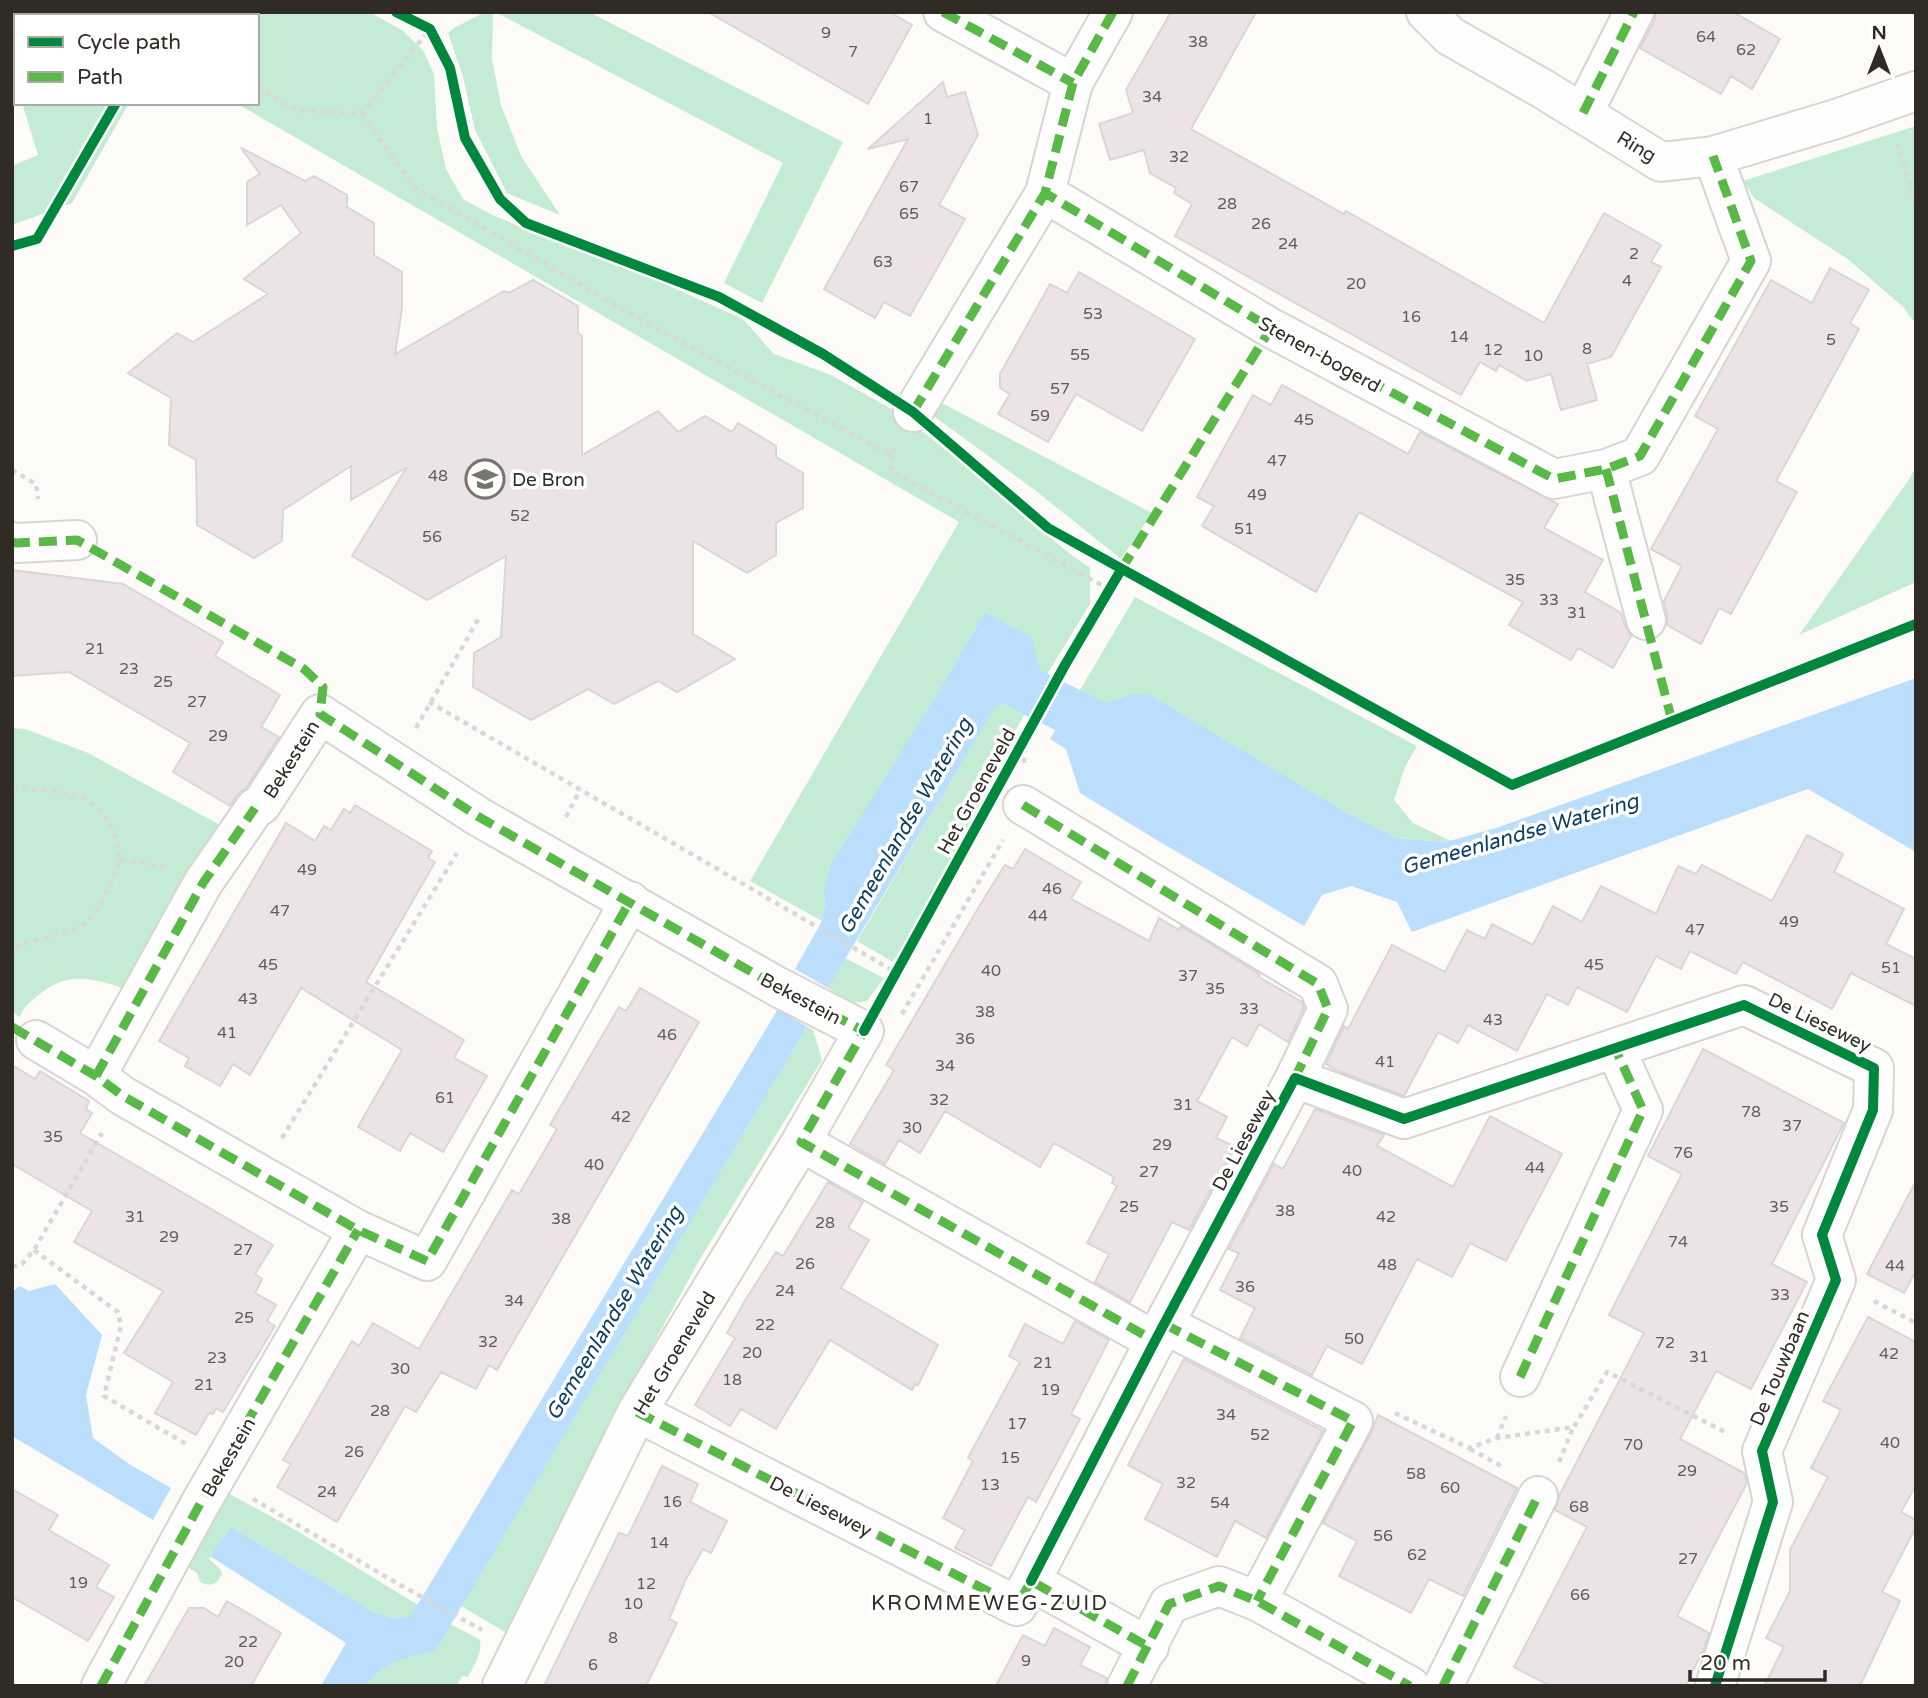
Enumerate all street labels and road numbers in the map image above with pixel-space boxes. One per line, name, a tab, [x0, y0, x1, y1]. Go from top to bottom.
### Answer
street label: Ring	[1613, 127, 1660, 167]
street label: Stenen-bogerd	[1255, 312, 1384, 397]
street label: Bekestein	[259, 716, 324, 803]
street label: Het Groeneveld	[933, 725, 1021, 858]
street label: Bekestein	[757, 969, 845, 1029]
street label: De Liesewey	[1765, 989, 1875, 1057]
street label: De Liesewey	[1208, 1086, 1280, 1195]
street label: Het Groeneveld	[629, 1288, 720, 1419]
street label: De Touwbaan	[1746, 1307, 1814, 1429]
street label: Bekestein	[197, 1414, 260, 1501]
street label: De Liesewey	[766, 1472, 875, 1542]

